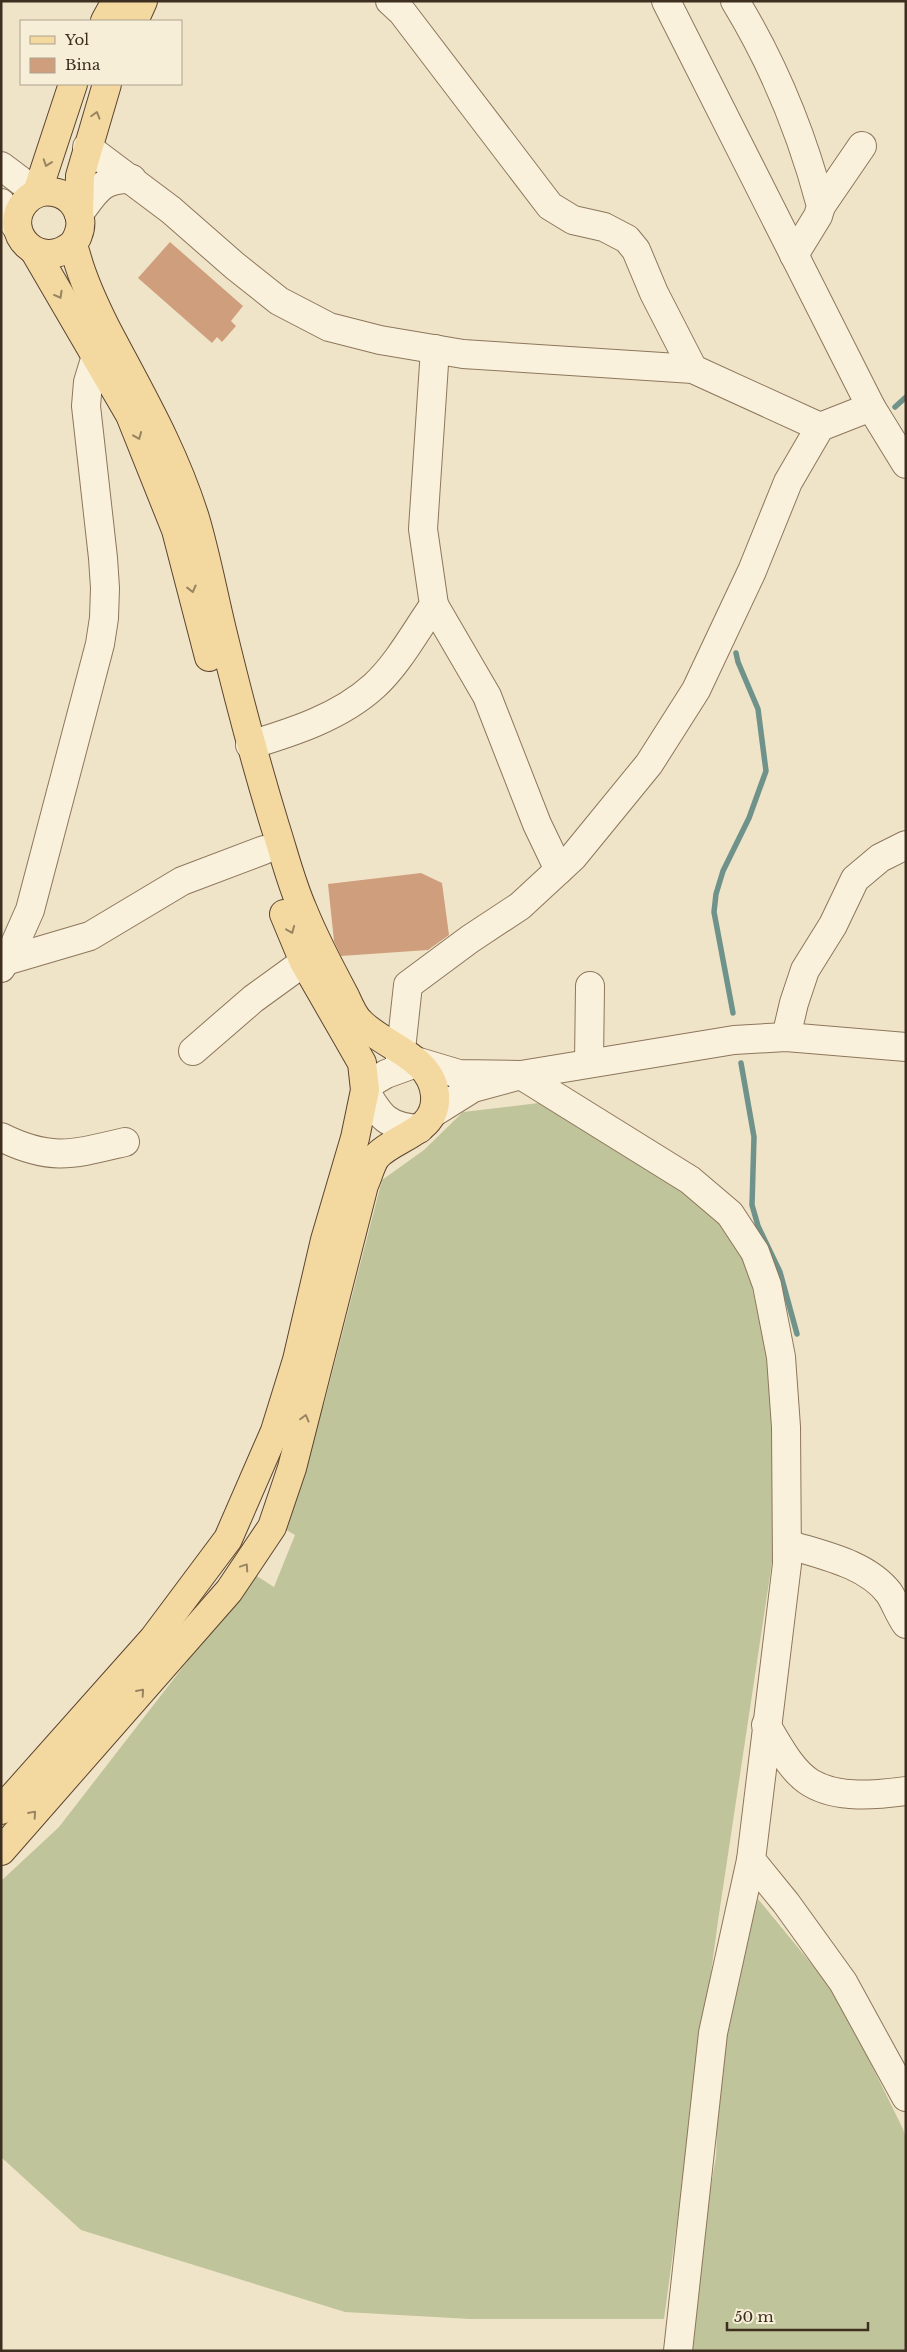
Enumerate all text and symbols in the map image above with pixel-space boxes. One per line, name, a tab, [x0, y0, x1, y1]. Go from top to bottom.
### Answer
legend	[20, 20, 182, 85]
text: Yol	[64, 30, 89, 49]
text: Bina	[65, 55, 101, 74]
one-way arrow	[91, 112, 101, 120]
one-way arrow	[43, 158, 53, 167]
one-way arrow	[53, 289, 63, 298]
one-way arrow	[132, 431, 143, 440]
one-way arrow	[186, 585, 197, 594]
one-way arrow	[285, 925, 295, 934]
one-way arrow	[300, 1415, 310, 1423]
one-way arrow	[239, 1564, 248, 1573]
one-way arrow	[135, 1688, 144, 1697]
one-way arrow	[28, 1811, 36, 1820]
scale bar	[727, 2300, 868, 2332]
text: 50 m	[734, 2307, 774, 2326]

